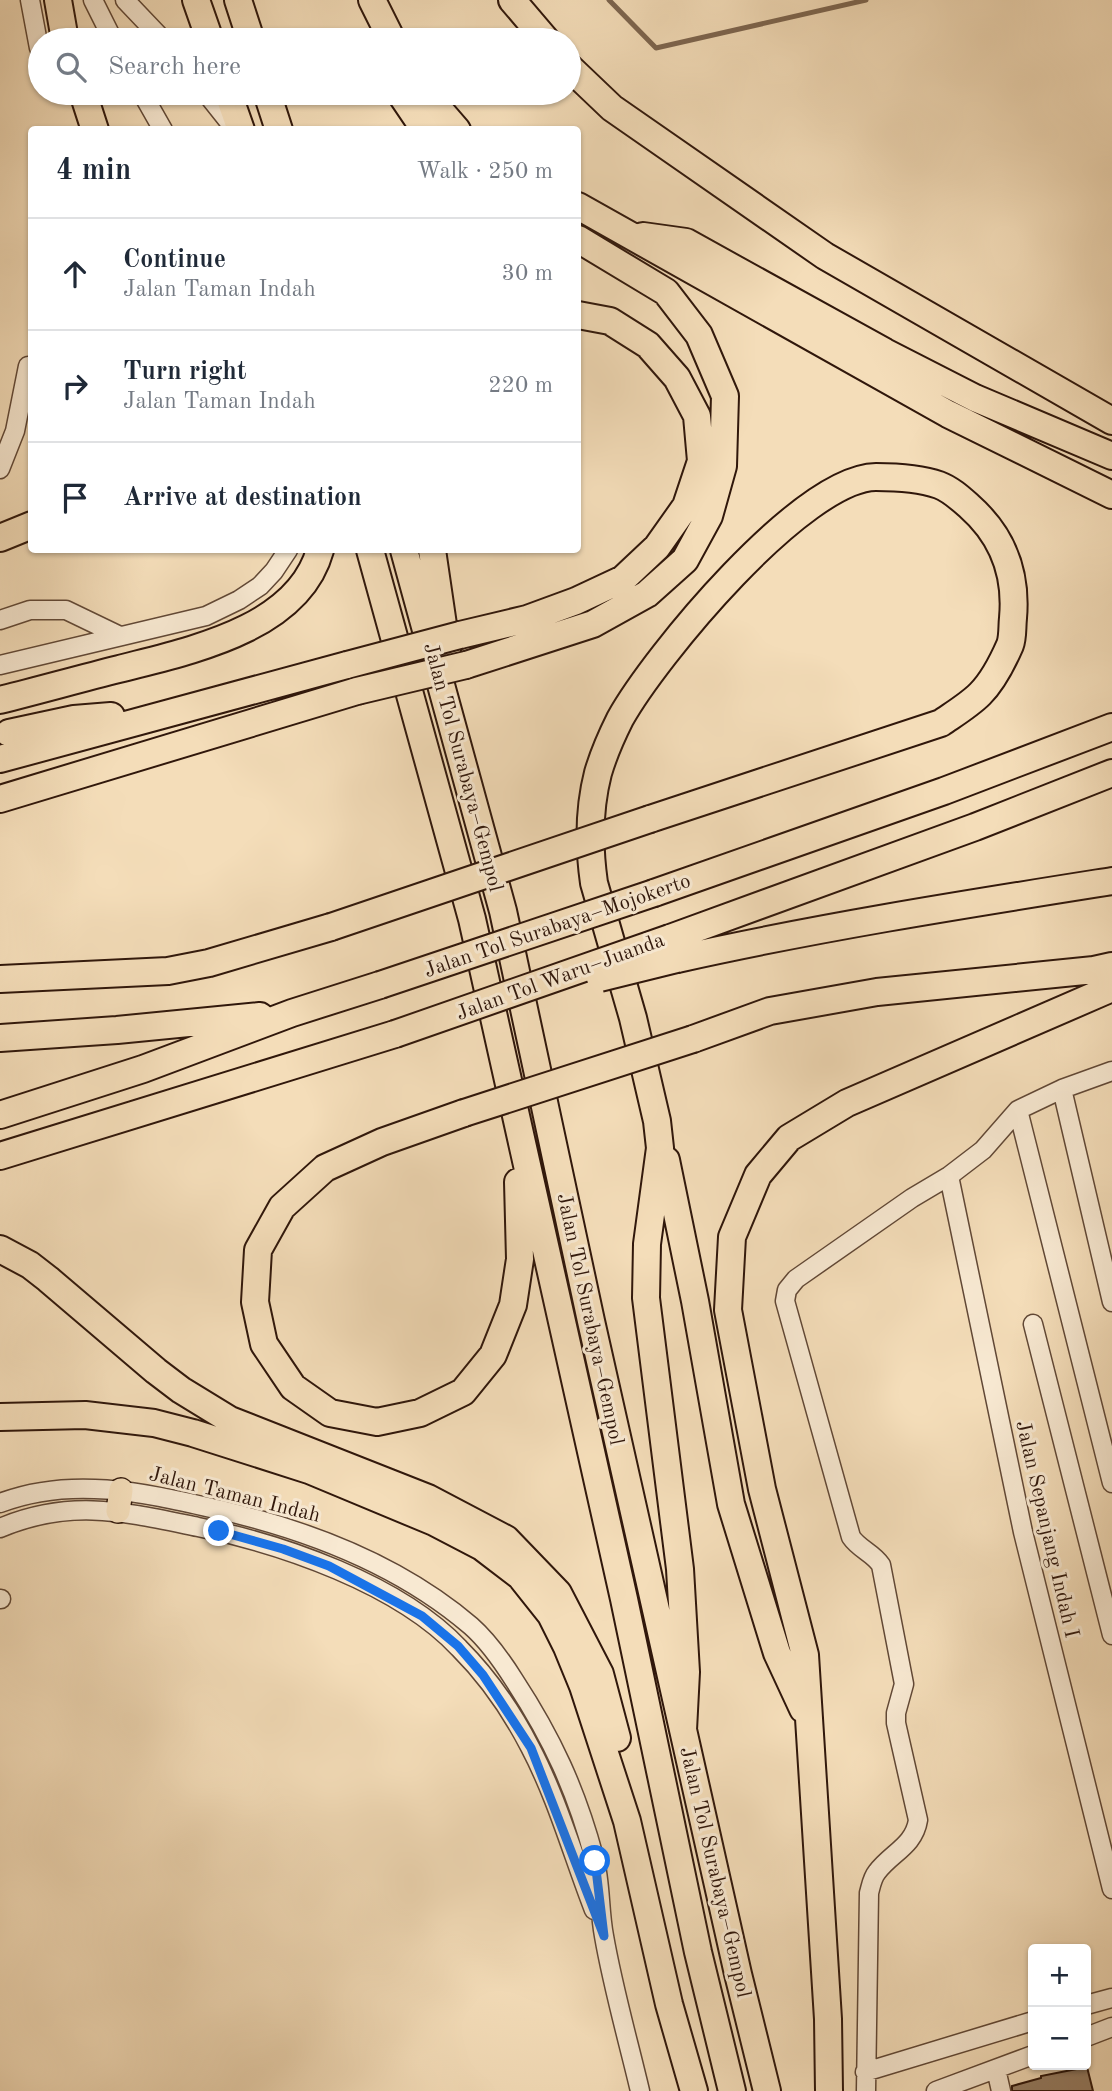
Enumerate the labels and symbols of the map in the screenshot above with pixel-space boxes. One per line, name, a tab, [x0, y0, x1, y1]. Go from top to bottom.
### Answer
street label: Jalan Tol Surabaya–Gempol	[419, 641, 506, 894]
street label: Jalan Tol Surabaya–Mojokerto	[421, 871, 694, 982]
street label: Jalan Tol Waru–Juanda	[454, 930, 668, 1025]
street label: Jalan Tol Surabaya–Gempol	[553, 1192, 627, 1447]
street label: Jalan Sepanjang Indah I	[1011, 1419, 1082, 1640]
street label: Jalan Taman Indah	[147, 1464, 323, 1527]
route end	[203, 1515, 234, 1546]
street label: Jalan Tol Surabaya–Gempol	[675, 1745, 754, 2000]
route start	[579, 1845, 610, 1876]

